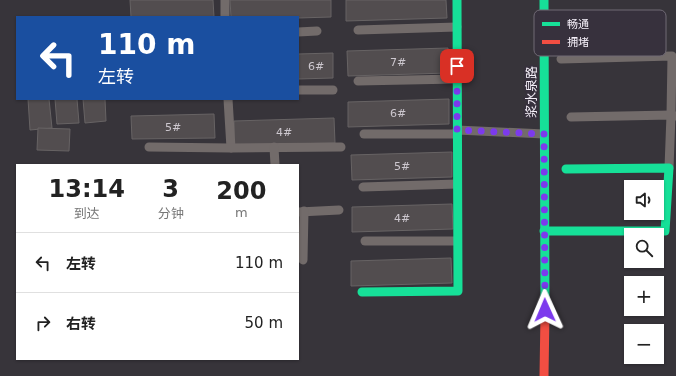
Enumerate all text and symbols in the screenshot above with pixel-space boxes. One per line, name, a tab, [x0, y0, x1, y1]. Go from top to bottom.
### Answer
legend	[534, 10, 666, 56]
text: 畅通	[567, 18, 589, 31]
text: 110 m	[98, 28, 195, 61]
icon: left	[32, 32, 84, 84]
text: 拥堵	[567, 36, 589, 49]
pin	[440, 49, 474, 83]
icon: arrive	[446, 55, 468, 77]
house number: 7#	[390, 56, 406, 69]
house number: 6#	[308, 60, 324, 73]
text: 左转	[98, 66, 134, 87]
street label: 浆水泉路	[524, 66, 539, 118]
house number: 6#	[390, 107, 406, 120]
house number: 5#	[165, 121, 181, 134]
house number: 4#	[276, 126, 292, 139]
house number: 5#	[394, 160, 410, 173]
text: 13:14	[49, 175, 125, 203]
text: 3	[162, 175, 179, 203]
text: 200	[216, 177, 266, 205]
map controls	[624, 180, 664, 364]
button: sound	[624, 180, 664, 220]
text: m	[235, 205, 248, 220]
text: 到达	[74, 206, 100, 221]
text: 分钟	[158, 206, 184, 221]
house number: 4#	[394, 212, 410, 225]
button: search	[624, 228, 664, 268]
icon: left	[32, 252, 54, 274]
text: 110 m	[235, 254, 283, 272]
text: 左转	[66, 255, 96, 273]
button: +	[624, 276, 664, 316]
position arrow	[524, 289, 566, 331]
icon: right	[32, 312, 54, 334]
text: 50 m	[245, 314, 283, 332]
text: 右转	[66, 315, 96, 333]
button: −	[624, 324, 664, 364]

